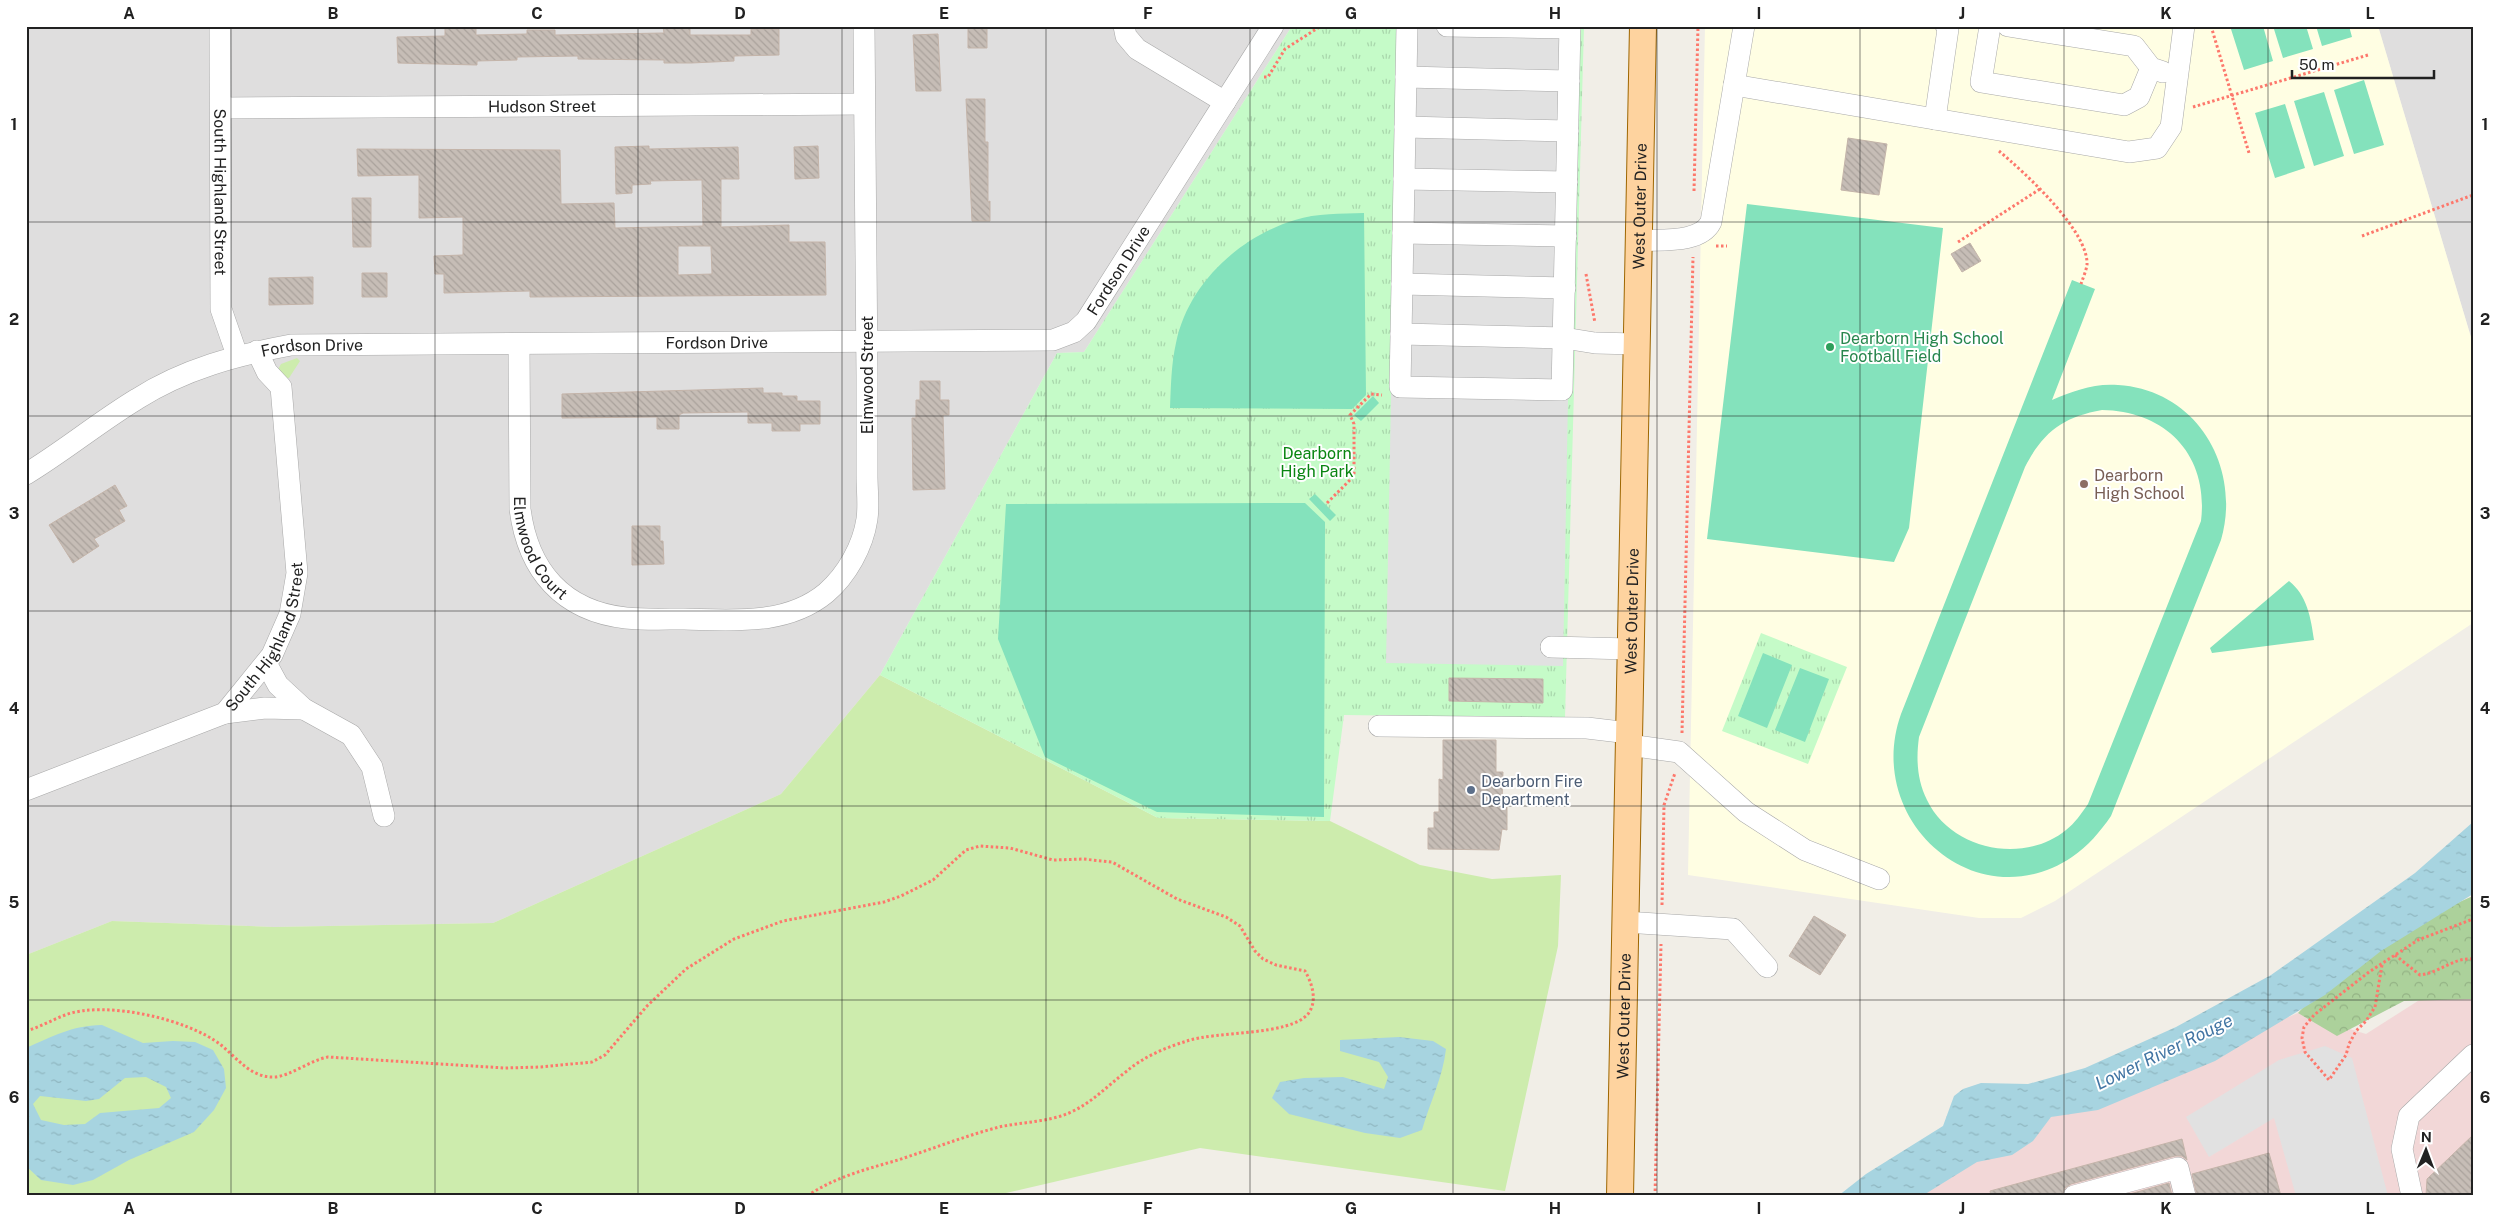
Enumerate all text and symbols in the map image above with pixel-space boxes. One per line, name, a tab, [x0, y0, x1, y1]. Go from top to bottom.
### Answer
text: A	[123, 4, 135, 23]
text: B	[328, 4, 339, 23]
text: C	[531, 4, 543, 23]
text: D	[734, 4, 746, 23]
text: E	[939, 4, 949, 23]
text: F	[1143, 4, 1153, 23]
text: G	[1345, 4, 1357, 23]
text: H	[1549, 4, 1561, 23]
text: I	[1757, 4, 1761, 23]
text: J	[1959, 4, 1965, 23]
text: K	[2160, 4, 2172, 23]
text: L	[2365, 4, 2375, 23]
scale bar	[2292, 48, 2434, 80]
text: 50 m	[2299, 56, 2334, 73]
street label: Hudson Street	[488, 97, 596, 116]
street label: South Highland Street	[210, 109, 230, 275]
text: 1	[11, 115, 17, 134]
text: 1	[2482, 115, 2488, 134]
street label: West Outer Drive	[1629, 143, 1651, 269]
street label: Fordson Drive	[1083, 222, 1154, 319]
text: 2	[9, 310, 19, 329]
text: 2	[2480, 310, 2490, 329]
street label: Elmwood Street	[858, 316, 877, 434]
place label: Dearborn High School Football Field	[1840, 329, 2004, 366]
street label: Fordson Drive	[665, 333, 768, 353]
street label: Fordson Drive	[259, 336, 363, 361]
marker: Dearborn High School Football Field	[1824, 341, 1836, 353]
park label: Dearborn High Park	[1280, 444, 1354, 481]
place label: Dearborn High School	[2094, 466, 2185, 503]
marker: Dearborn High School	[2078, 478, 2090, 490]
street label: Elmwood Court	[510, 496, 571, 604]
text: 3	[9, 504, 19, 523]
text: 3	[2480, 504, 2490, 523]
street label: West Outer Drive	[1621, 548, 1643, 674]
street label: South Highland Street	[221, 561, 307, 715]
text: 4	[9, 699, 20, 718]
text: 4	[2480, 699, 2491, 718]
place label: Dearborn Fire Department	[1481, 772, 1583, 809]
marker: Dearborn Fire Department	[1465, 784, 1477, 796]
text: 5	[9, 893, 20, 912]
text: 5	[2480, 893, 2491, 912]
street label: West Outer Drive	[1613, 953, 1635, 1079]
water label: Lower River Rouge	[2092, 1009, 2236, 1094]
text: 6	[9, 1088, 19, 1107]
text: 6	[2480, 1088, 2490, 1107]
north arrow	[2402, 1124, 2452, 1174]
text: N	[2421, 1129, 2432, 1145]
text: A	[123, 1199, 135, 1218]
text: B	[328, 1199, 339, 1218]
text: C	[531, 1199, 543, 1218]
text: D	[734, 1199, 746, 1218]
text: E	[939, 1199, 949, 1218]
text: F	[1143, 1199, 1153, 1218]
text: G	[1345, 1199, 1357, 1218]
text: H	[1549, 1199, 1561, 1218]
text: I	[1757, 1199, 1761, 1218]
text: J	[1959, 1199, 1965, 1218]
text: K	[2160, 1199, 2172, 1218]
text: L	[2365, 1199, 2375, 1218]

